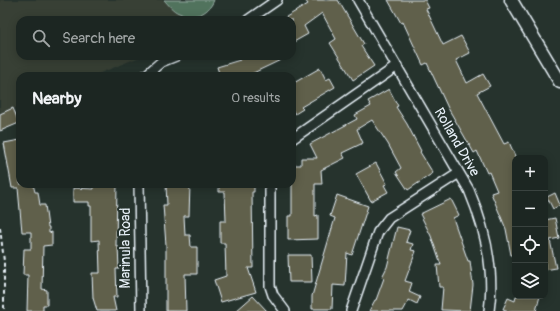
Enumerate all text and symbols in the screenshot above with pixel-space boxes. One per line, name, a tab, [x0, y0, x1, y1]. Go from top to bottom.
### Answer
search box	[16, 16, 296, 60]
icon: search	[30, 27, 52, 49]
text: Search here	[62, 29, 135, 48]
text: Nearby	[32, 88, 81, 109]
text: 0 results	[231, 90, 280, 106]
street label: Rolland Drive	[431, 105, 483, 179]
map controls	[512, 155, 548, 299]
button: +	[512, 155, 548, 191]
button: −	[512, 191, 548, 227]
street label: Marinula Road	[117, 207, 134, 288]
button: locate	[512, 227, 548, 263]
button: layers	[512, 263, 548, 299]

